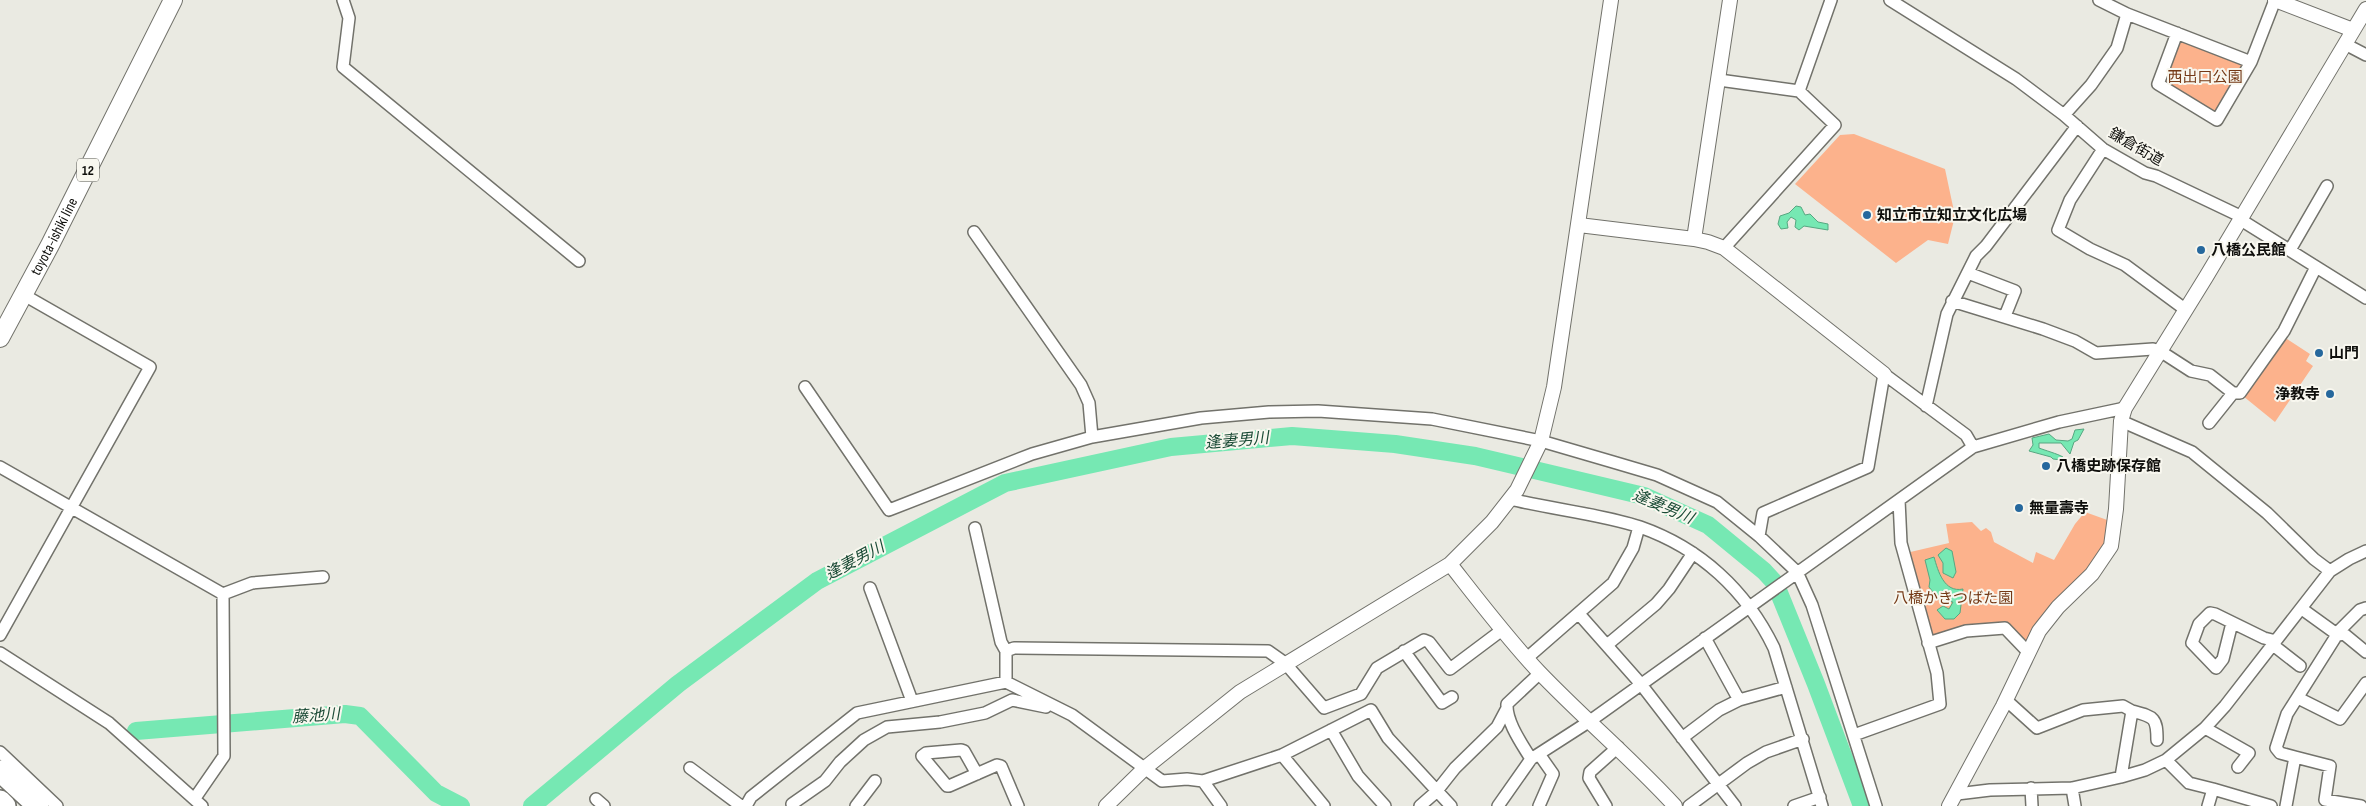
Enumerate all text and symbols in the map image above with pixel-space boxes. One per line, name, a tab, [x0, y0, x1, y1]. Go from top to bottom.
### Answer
park label: 西出口公園	[2167, 68, 2243, 87]
street label: 鎌倉街道	[2105, 124, 2167, 170]
road number: 12	[77, 158, 99, 182]
street label: toyota-ishiki line	[26, 194, 82, 279]
place label: 知立市立知立文化広場	[1877, 206, 2027, 225]
marker: 知立市立知立文化広場	[1861, 209, 1873, 221]
place label: 八橋公民館	[2211, 241, 2286, 260]
marker: 八橋公民館	[2195, 244, 2207, 256]
place label: 山門	[2329, 344, 2359, 363]
marker: 山門	[2313, 347, 2325, 359]
place label: 浄教寺	[2275, 385, 2320, 404]
marker: 浄教寺	[2324, 388, 2336, 400]
water label: 逢妻男川	[1204, 429, 1272, 453]
place label: 八橋史跡保存館	[2056, 457, 2161, 476]
marker: 八橋史跡保存館	[2040, 460, 2052, 472]
water label: 逢妻男川	[1630, 486, 1698, 529]
place label: 無量壽寺	[2029, 499, 2089, 518]
marker: 無量壽寺	[2013, 502, 2025, 514]
water label: 逢妻男川	[822, 537, 889, 584]
park label: 八橋かきつばた園	[1893, 589, 2013, 608]
water label: 藤池川	[291, 705, 343, 727]

